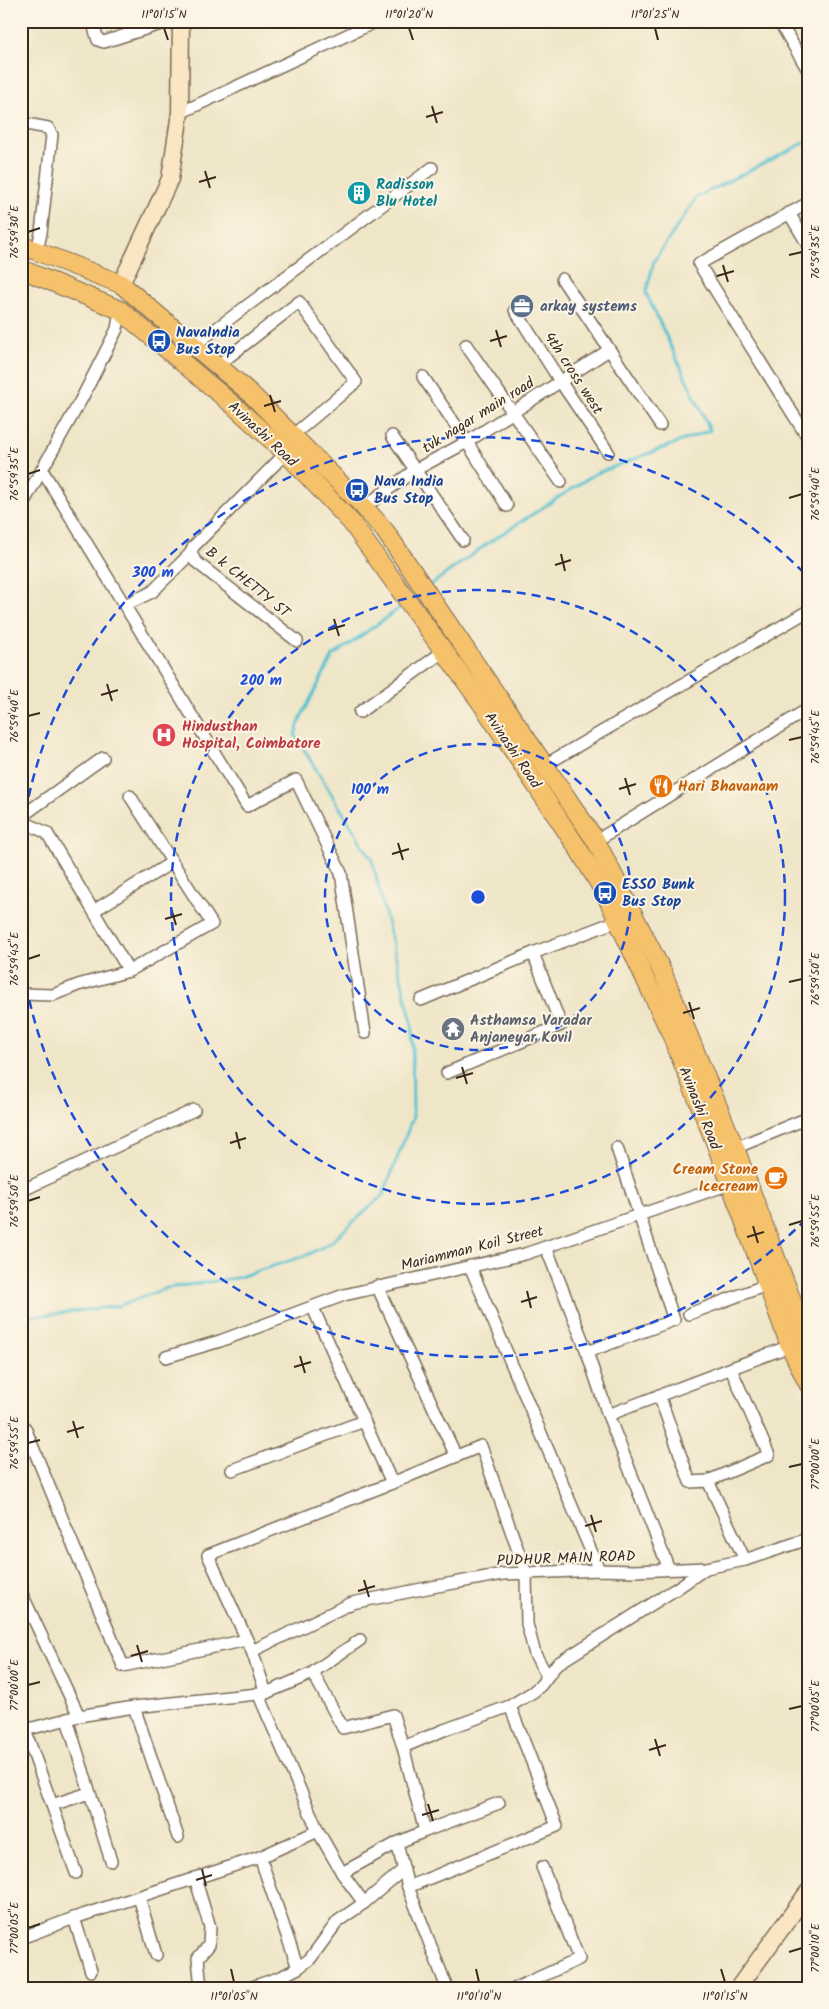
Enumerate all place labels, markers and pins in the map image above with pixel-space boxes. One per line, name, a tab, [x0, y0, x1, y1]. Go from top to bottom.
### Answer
place label: Radisson Blu Hotel	[376, 173, 437, 214]
building icon: Radisson Blu Hotel	[346, 180, 372, 206]
office icon: arkay systems	[509, 293, 535, 319]
place label: arkay systems	[540, 295, 637, 319]
place label: NavaIndia Bus Stop	[176, 321, 240, 362]
bus stop icon: NavaIndia Bus Stop	[146, 328, 172, 354]
place label: Nava India Bus Stop	[374, 470, 444, 511]
bus stop icon: Nava India Bus Stop	[344, 477, 370, 503]
place label: Hindusthan Hospital, Coimbatore	[182, 715, 321, 756]
hospital icon: Hindusthan Hospital, Coimbatore	[151, 722, 177, 748]
restaurant icon: Hari Bhavanam	[648, 773, 674, 799]
place label: Hari Bhavanam	[678, 775, 778, 799]
place label: ESSO Bunk Bus Stop	[622, 873, 695, 914]
bus stop icon: ESSO Bunk Bus Stop	[592, 880, 618, 906]
centre of rings	[469, 888, 487, 906]
place label: Asthamsa Varadar Anjaneyar Kovil	[470, 1009, 592, 1050]
temple icon: Asthamsa Varadar Anjaneyar Kovil	[440, 1016, 466, 1042]
place label: Cream Stone Icecream	[673, 1158, 759, 1199]
cafe icon: Cream Stone Icecream	[763, 1165, 789, 1191]

